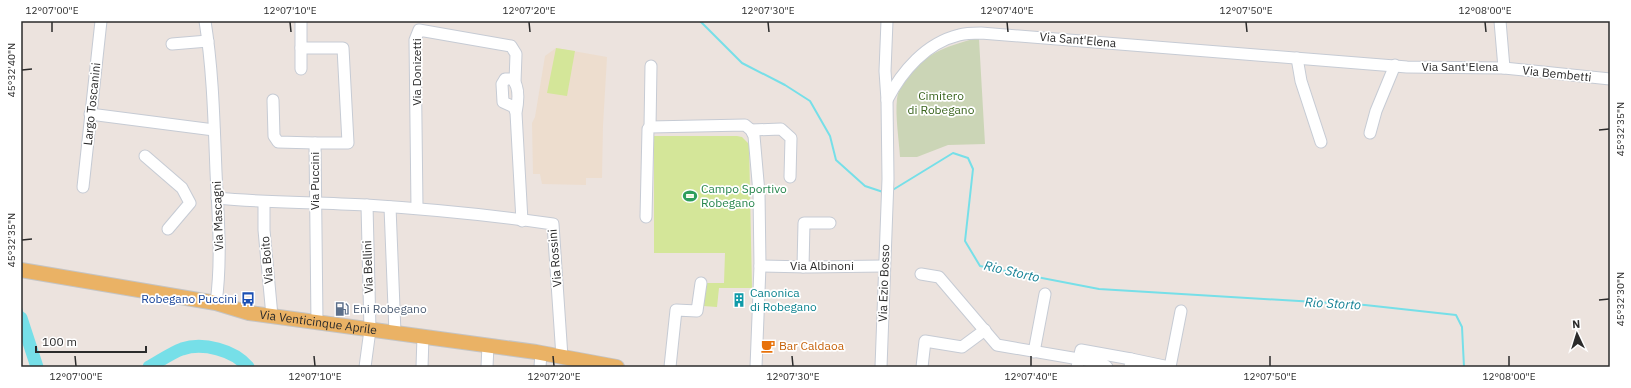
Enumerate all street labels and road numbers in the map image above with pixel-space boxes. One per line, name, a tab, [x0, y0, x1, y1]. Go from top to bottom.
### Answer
street label: Via Sant'Elena	[1039, 29, 1118, 50]
street label: Via Donizetti	[409, 38, 424, 106]
street label: Via Sant'Elena	[1422, 59, 1499, 74]
street label: Largo Toscanini	[80, 62, 103, 146]
street label: Via Bembetti	[1522, 62, 1592, 85]
street label: Via Puccini	[307, 152, 322, 210]
street label: Via Mascagni	[209, 181, 226, 251]
street label: Via Rossini	[544, 228, 565, 288]
street label: Via Boito	[257, 235, 276, 285]
street label: Via Bellini	[359, 240, 376, 294]
street label: Via Ezio Bosso	[875, 244, 892, 322]
street label: Via Albinoni	[790, 258, 854, 273]
street label: Via Venticinque Aprile	[259, 307, 378, 337]

